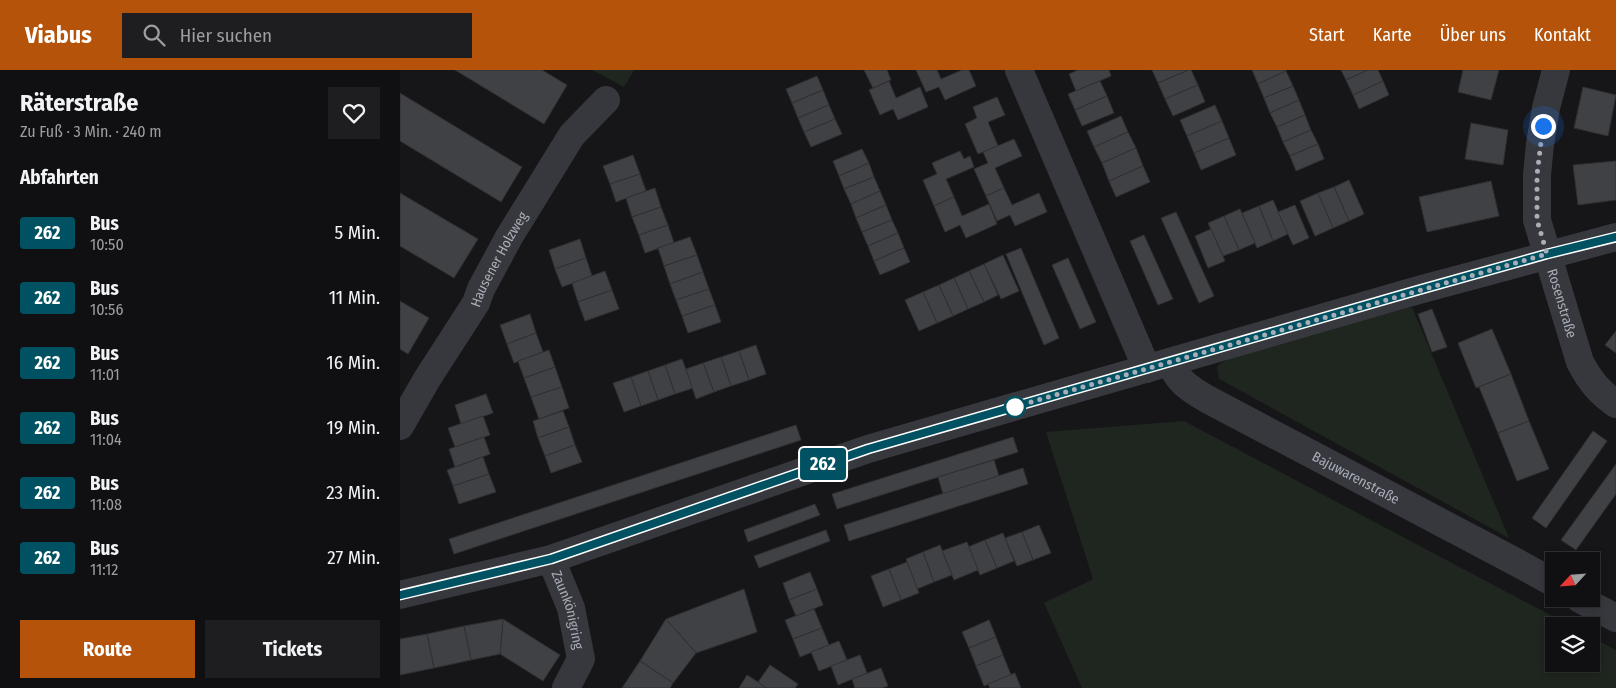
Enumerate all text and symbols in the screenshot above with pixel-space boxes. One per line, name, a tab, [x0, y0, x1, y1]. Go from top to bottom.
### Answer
search box	[122, 13, 472, 58]
text: Viabus	[25, 21, 92, 49]
icon: search	[140, 21, 168, 49]
text: Hier suchen	[180, 24, 272, 47]
text: Start	[1309, 24, 1345, 46]
text: Karte	[1373, 24, 1412, 46]
text: Über uns	[1440, 24, 1506, 46]
text: Kontakt	[1534, 24, 1591, 46]
button: heart	[328, 87, 380, 139]
text: Räterstraße	[20, 89, 138, 117]
your location	[1531, 114, 1556, 139]
text: Zu Fuß · 3 Min. · 240 m	[20, 122, 162, 141]
text: Abfahrten	[20, 166, 99, 189]
street label: Hausener Holzweg	[467, 208, 532, 309]
text: Bus	[90, 212, 119, 235]
text: 5 Min.	[334, 221, 380, 244]
text: 262	[35, 222, 60, 244]
text: 10:50	[90, 235, 124, 254]
street label: Rosenstraße	[1543, 267, 1580, 340]
text: Bus	[90, 277, 119, 300]
text: 11 Min.	[329, 286, 380, 309]
text: 262	[35, 287, 60, 309]
text: 10:56	[90, 300, 123, 319]
text: Bus	[90, 342, 119, 365]
text: 16 Min.	[326, 351, 380, 374]
text: 262	[35, 352, 60, 374]
text: 11:01	[90, 365, 120, 384]
unlabelled marker	[1004, 396, 1026, 418]
text: Bus	[90, 407, 119, 430]
text: 19 Min.	[327, 416, 380, 439]
text: 262	[35, 417, 60, 439]
text: 11:04	[90, 430, 122, 449]
line badge: 262	[794, 448, 852, 480]
street label: Bajuwarenstraße	[1309, 448, 1402, 508]
text: 262	[810, 453, 836, 475]
text: Bus	[90, 472, 119, 495]
text: 23 Min.	[326, 481, 380, 504]
text: 262	[35, 482, 60, 504]
text: 11:08	[90, 495, 122, 514]
text: Bus	[90, 537, 119, 560]
text: 27 Min.	[327, 546, 380, 569]
text: 262	[35, 547, 60, 569]
north arrow	[1545, 552, 1600, 608]
map controls	[1545, 552, 1600, 672]
text: 11:12	[90, 560, 118, 579]
street label: Zaunkönigring	[548, 568, 587, 651]
button: layers	[1545, 617, 1600, 672]
button: Route	[20, 620, 195, 678]
button: Tickets	[205, 620, 380, 678]

